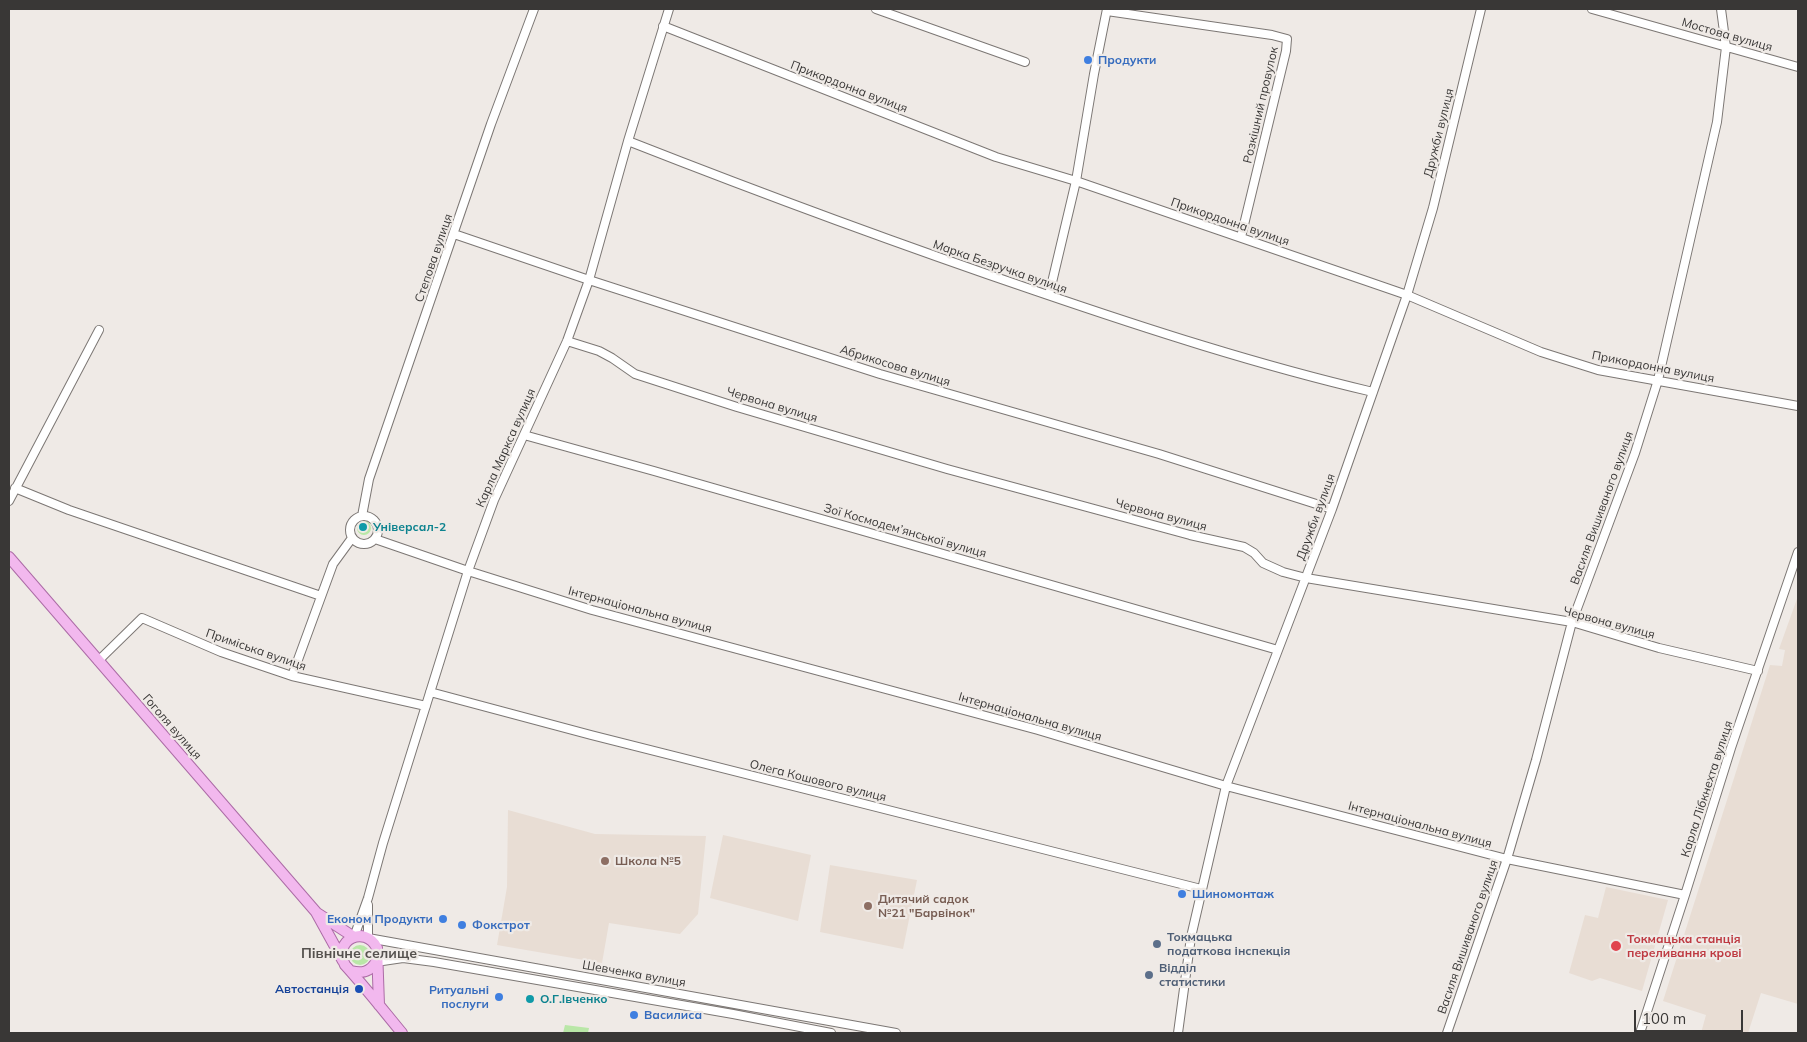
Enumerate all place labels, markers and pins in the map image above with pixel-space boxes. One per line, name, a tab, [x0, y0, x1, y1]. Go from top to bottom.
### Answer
place label: Продукти	[1098, 53, 1156, 67]
marker: Продукти	[1082, 54, 1094, 66]
place label: Універсал-2	[373, 520, 446, 534]
marker: Універсал-2	[357, 521, 369, 533]
place label: Школа №5	[615, 854, 681, 868]
marker: Школа №5	[599, 855, 611, 867]
place label: Шиномонтаж	[1192, 887, 1274, 901]
marker: Шиномонтаж	[1176, 888, 1188, 900]
place label: Дитячий садок №21 "Барвінок"	[878, 892, 975, 920]
marker: Дитячий садок №21 "Барвінок"	[862, 900, 874, 912]
place label: Економ Продукти	[327, 912, 433, 926]
marker: Економ Продукти	[437, 913, 449, 925]
place label: Фокстрот	[472, 918, 530, 932]
marker: Фокстрот	[456, 919, 468, 931]
place label: Токмацька податкова інспекція	[1167, 930, 1290, 958]
place label: Токмацька станція переливання крові	[1627, 932, 1742, 960]
marker: Токмацька податкова інспекція	[1151, 938, 1163, 950]
marker: Токмацька станція переливання крові	[1609, 939, 1623, 953]
place label: Відділ статистики	[1159, 961, 1225, 989]
marker: Відділ статистики	[1143, 969, 1155, 981]
place label: Автостанція	[275, 982, 349, 996]
marker: Автостанція	[353, 983, 365, 995]
place label: Ритуальні послуги	[429, 983, 489, 1011]
marker: Ритуальні послуги	[493, 991, 505, 1003]
place label: О.Г.Івченко	[540, 992, 608, 1006]
marker: О.Г.Івченко	[524, 993, 536, 1005]
place label: Василиса	[644, 1008, 702, 1022]
marker: Василиса	[628, 1009, 640, 1021]

